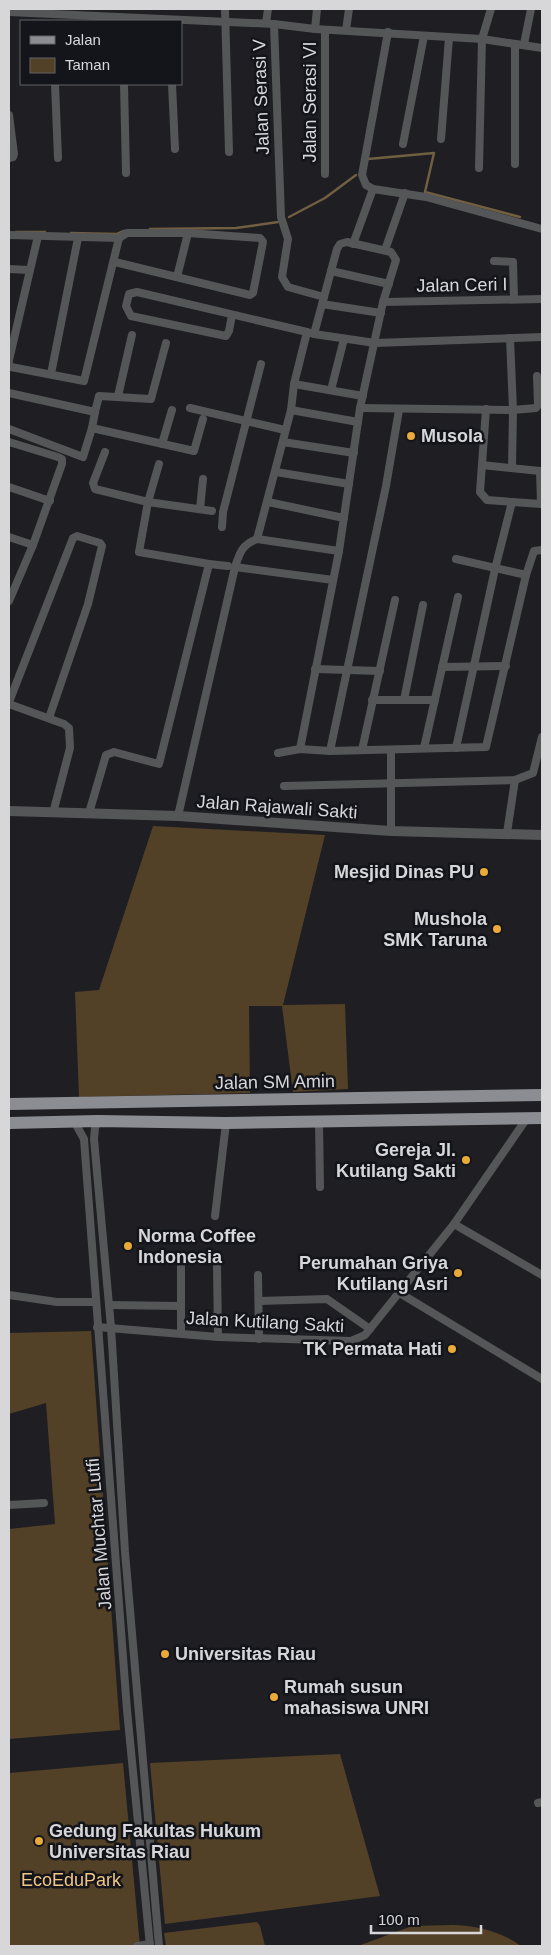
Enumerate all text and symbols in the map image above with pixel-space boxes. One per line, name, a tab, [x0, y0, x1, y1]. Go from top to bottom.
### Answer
legend	[20, 20, 182, 85]
text: Jalan	[65, 31, 101, 48]
street label: Jalan Serasi V	[249, 39, 273, 155]
street label: Jalan Serasi VI	[300, 41, 320, 163]
text: Taman	[65, 56, 110, 73]
street label: Jalan Ceri I	[416, 274, 508, 296]
place label: Musola	[421, 426, 484, 446]
marker: Musola	[405, 430, 417, 442]
street label: Jalan Rajawali Sakti	[196, 791, 358, 823]
place label: Mesjid Dinas PU	[334, 862, 474, 882]
marker: Mesjid Dinas PU	[478, 866, 490, 878]
place label: Mushola SMK Taruna	[383, 909, 488, 950]
marker: Mushola SMK Taruna	[491, 923, 503, 935]
street label: Jalan SM Amin	[215, 1071, 335, 1093]
place label: Gereja Jl. Kutilang Sakti	[336, 1140, 456, 1181]
marker: Gereja Jl. Kutilang Sakti	[460, 1154, 472, 1166]
place label: Norma Coffee Indonesia	[138, 1226, 256, 1267]
marker: Norma Coffee Indonesia	[122, 1240, 134, 1252]
place label: Perumahan Griya Kutilang Asri	[299, 1253, 449, 1294]
marker: Perumahan Griya Kutilang Asri	[452, 1267, 464, 1279]
street label: Jalan Kutilang Sakti	[186, 1308, 344, 1336]
place label: TK Permata Hati	[303, 1339, 442, 1359]
marker: TK Permata Hati	[446, 1343, 458, 1355]
street label: Jalan Muchtar Lutfi	[82, 1457, 116, 1611]
place label: Universitas Riau	[175, 1644, 316, 1664]
marker: Universitas Riau	[159, 1648, 171, 1660]
place label: Rumah susun mahasiswa UNRI	[284, 1677, 429, 1718]
marker: Rumah susun mahasiswa UNRI	[268, 1691, 280, 1703]
place label: Gedung Fakultas Hukum Universitas Riau	[49, 1821, 261, 1862]
marker: Gedung Fakultas Hukum Universitas Riau	[33, 1835, 45, 1847]
park label: EcoEduPark	[21, 1870, 122, 1890]
scale bar	[371, 1902, 481, 1934]
text: 100 m	[378, 1911, 420, 1928]

